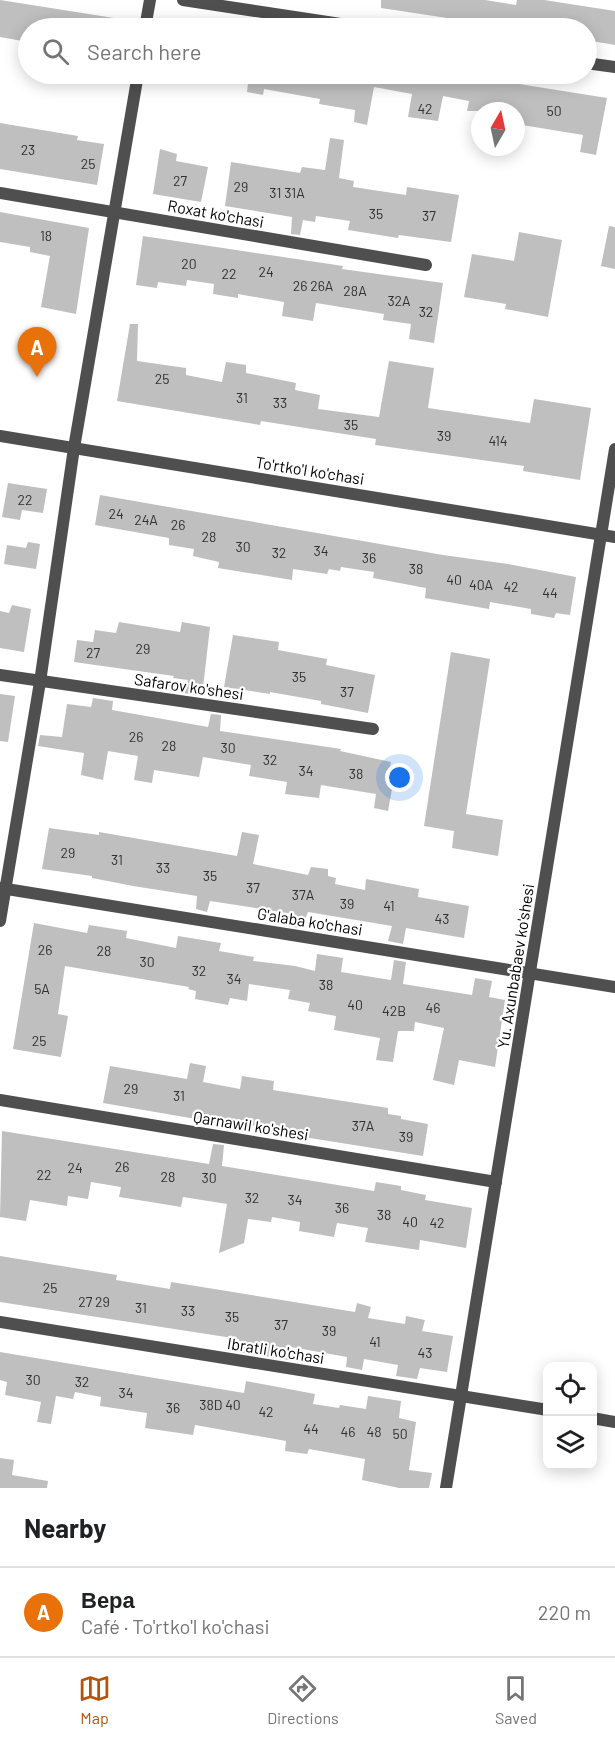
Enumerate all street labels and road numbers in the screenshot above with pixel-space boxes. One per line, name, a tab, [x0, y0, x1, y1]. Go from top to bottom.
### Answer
street label: Roxat ko'chasi	[166, 195, 266, 231]
street label: To'rtko'l ko'chasi	[254, 452, 366, 488]
street label: Safarov ko'shesi	[133, 669, 245, 703]
street label: Yu. Axunbabaev ko'shesi	[493, 882, 537, 1050]
street label: G'alaba ko'chasi	[256, 903, 364, 939]
street label: Qarnawil ko'shesi	[192, 1106, 310, 1144]
street label: Ibratli ko'chasi	[226, 1333, 326, 1367]

